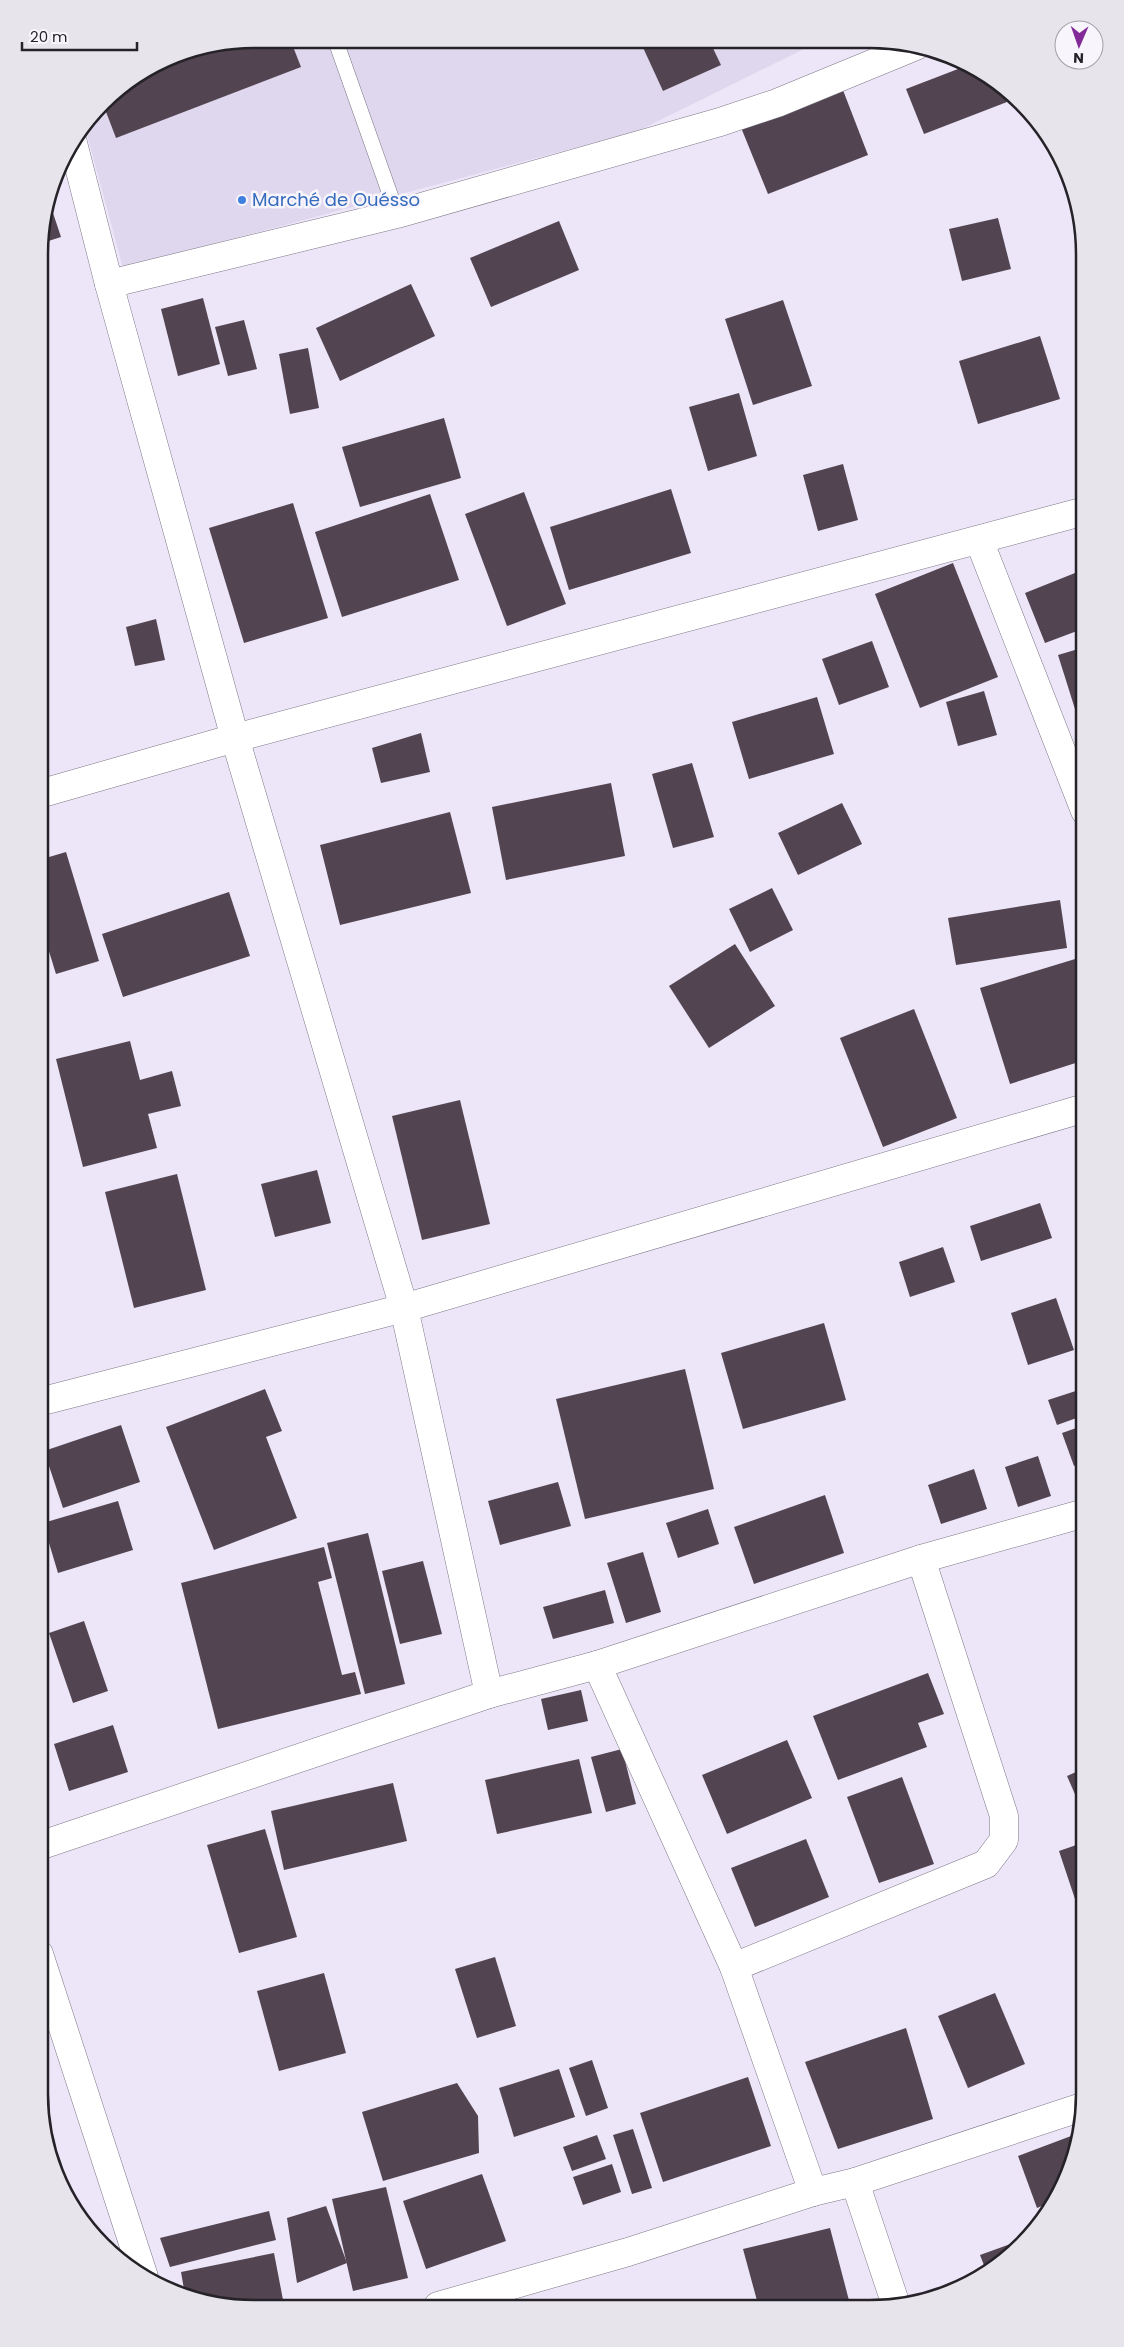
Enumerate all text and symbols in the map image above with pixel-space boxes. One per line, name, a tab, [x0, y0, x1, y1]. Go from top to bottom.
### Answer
scale bar	[22, 20, 138, 52]
north arrow	[1054, 20, 1104, 70]
text: 20 m	[30, 26, 68, 47]
text: N	[1073, 48, 1084, 68]
place label: Marché de Ouésso	[252, 187, 420, 212]
marker: Marché de Ouésso	[236, 194, 248, 206]

